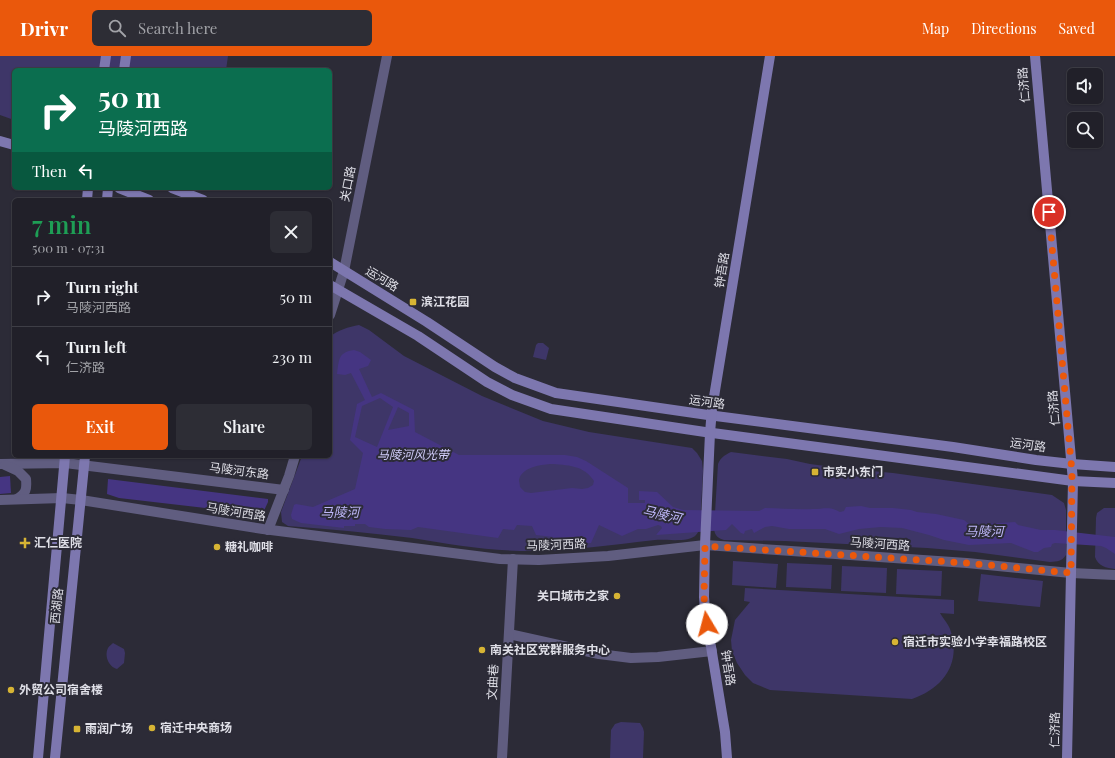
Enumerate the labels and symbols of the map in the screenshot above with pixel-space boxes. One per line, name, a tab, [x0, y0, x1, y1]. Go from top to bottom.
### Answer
street label: 仁济路	[1013, 66, 1033, 104]
street label: 关口路	[336, 165, 358, 203]
pin	[1032, 195, 1066, 229]
street label: 钟吾路	[710, 251, 732, 289]
street label: 运河路	[363, 262, 402, 294]
place label: 滨江花园	[421, 293, 469, 309]
marker: 滨江花园	[408, 297, 418, 307]
street label: 仁济路	[1043, 389, 1063, 427]
street label: 运河路	[688, 391, 726, 411]
street label: 运河路	[1009, 434, 1047, 454]
park label: 马陵河风光带	[377, 446, 451, 462]
street label: 马陵河东路	[208, 458, 270, 482]
place label: 市实小东门	[823, 463, 883, 479]
marker: 市实小东门	[810, 467, 820, 477]
street label: 马陵河西路	[205, 498, 267, 524]
water label: 马陵河	[641, 501, 686, 527]
water label: 马陵河	[320, 503, 363, 520]
water label: 马陵河	[964, 522, 1006, 539]
street label: 马陵河西路	[850, 533, 911, 553]
place label: 汇仁医院	[34, 534, 82, 550]
street label: 马陵河西路	[526, 535, 586, 553]
marker: 汇仁医院	[19, 537, 31, 549]
place label: 糖礼咖啡	[225, 538, 273, 554]
marker: 糖礼咖啡	[212, 542, 222, 552]
street label: 西湖路	[46, 587, 66, 625]
place label: 关口城市之家	[537, 587, 609, 603]
marker: 关口城市之家	[612, 591, 622, 601]
position arrow	[686, 603, 728, 645]
place label: 宿迁市实验小学幸福路校区	[903, 633, 1047, 649]
marker: 宿迁市实验小学幸福路校区	[890, 637, 900, 647]
place label: 南关社区党群服务中心	[490, 641, 610, 657]
marker: 南关社区党群服务中心	[477, 645, 487, 655]
street label: 钟吾路	[718, 649, 740, 687]
street label: 文曲巷	[483, 664, 501, 700]
place label: 外贸公司宿舍楼	[19, 681, 103, 697]
marker: 外贸公司宿舍楼	[6, 685, 16, 695]
street label: 仁济路	[1046, 712, 1062, 748]
place label: 宿迁中央商场	[160, 719, 232, 735]
place label: 雨润广场	[85, 720, 133, 736]
marker: 宿迁中央商场	[147, 723, 157, 733]
marker: 雨润广场	[72, 724, 82, 734]

